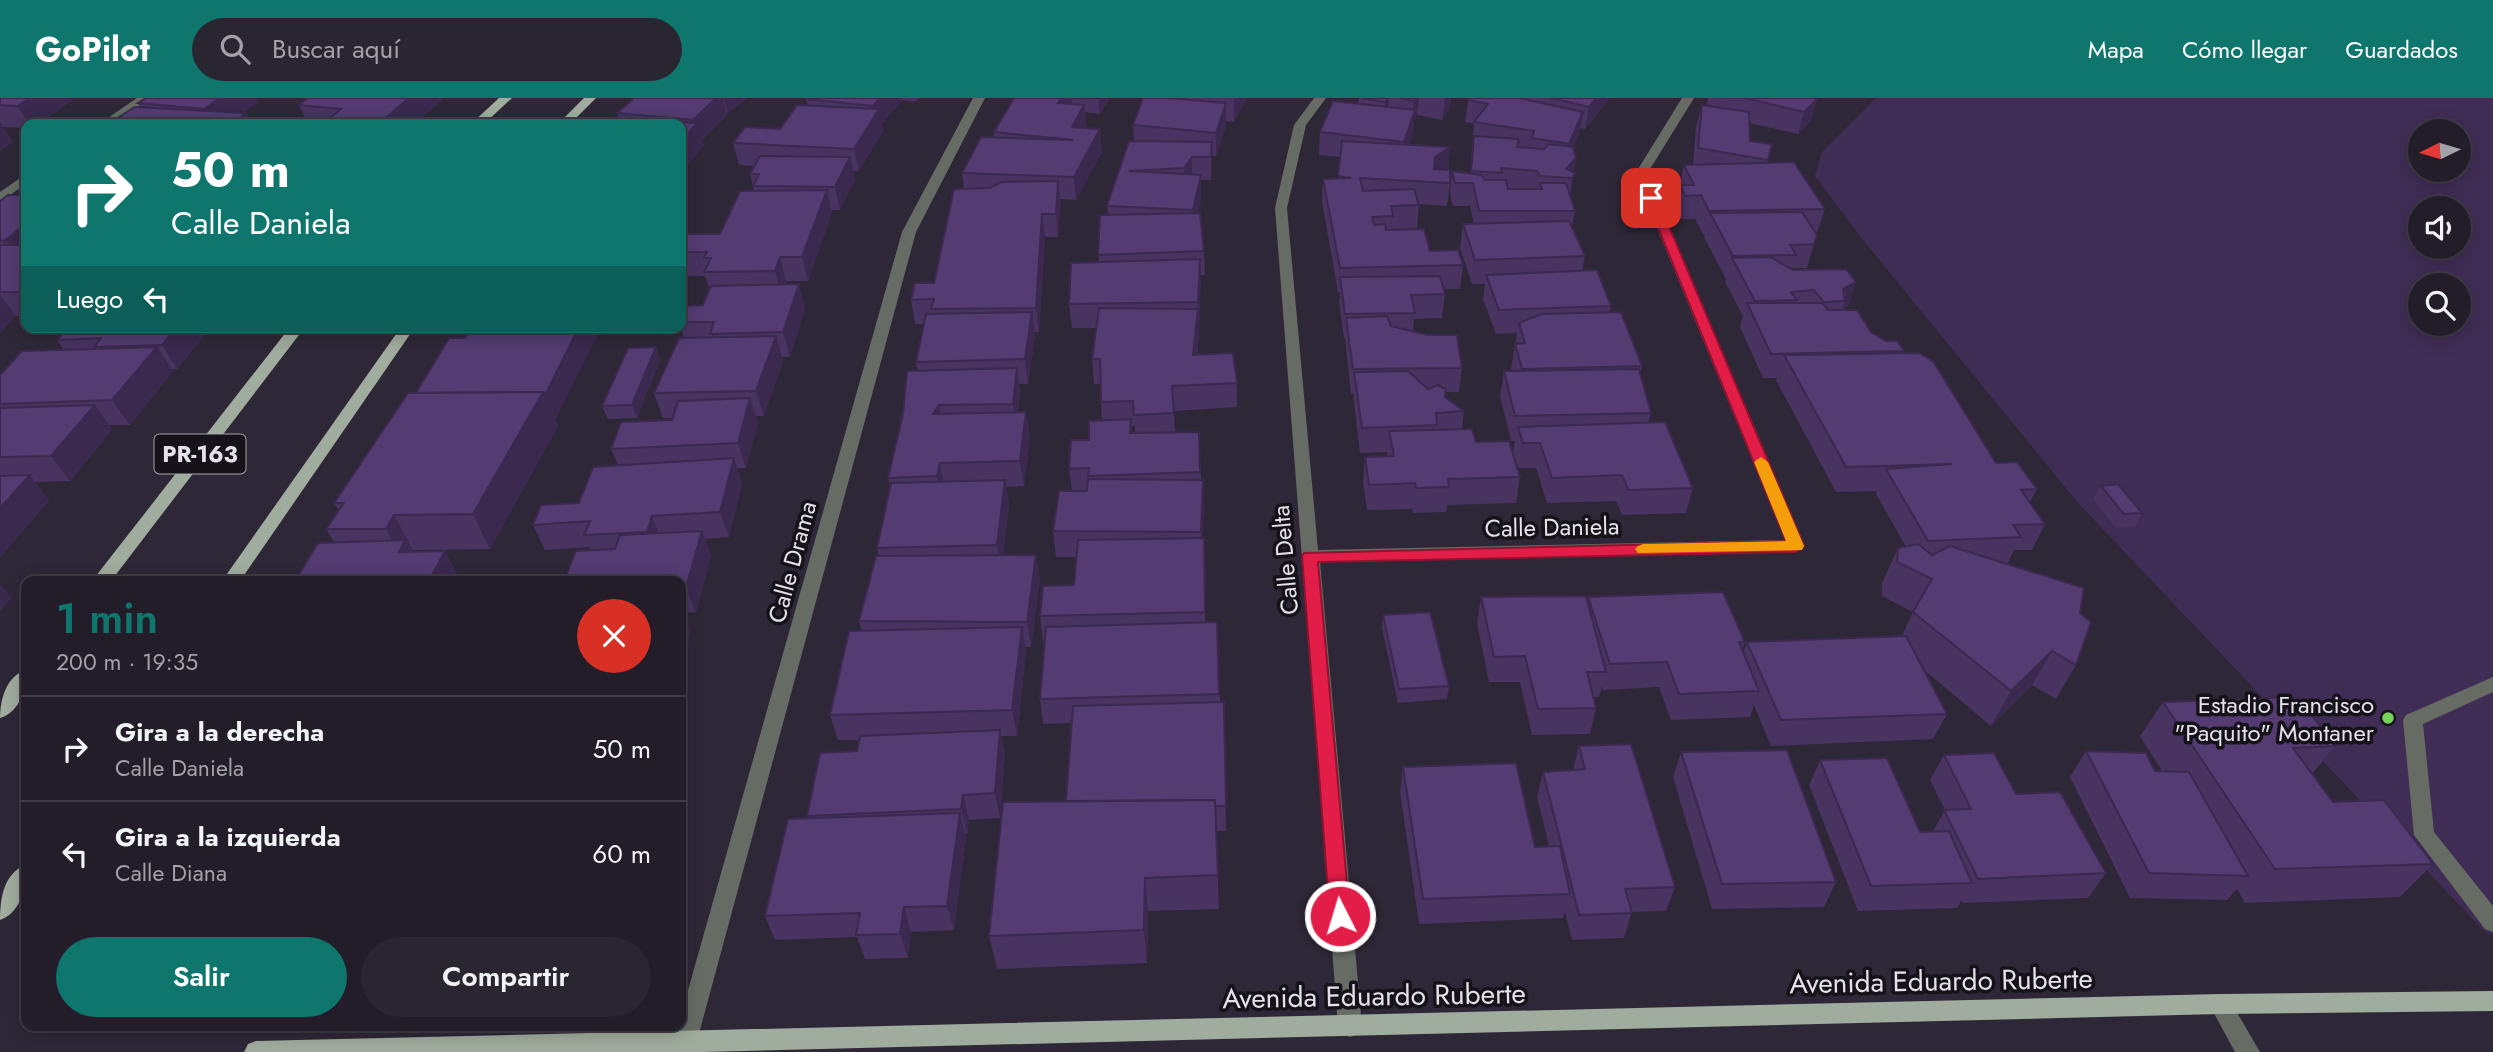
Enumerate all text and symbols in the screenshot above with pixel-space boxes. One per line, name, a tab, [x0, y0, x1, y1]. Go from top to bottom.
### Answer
search box	[192, 18, 682, 81]
text: GoPilot	[35, 26, 150, 73]
icon: search	[216, 30, 254, 68]
text: Buscar aquí	[272, 30, 400, 68]
text: Mapa	[2088, 32, 2144, 67]
text: Cómo llegar	[2182, 32, 2307, 67]
text: Guardados	[2345, 32, 2458, 67]
north arrow	[2408, 119, 2471, 182]
map controls	[2408, 119, 2471, 336]
text: 50 m	[171, 135, 290, 205]
icon: right	[56, 147, 147, 238]
pin	[1621, 168, 1681, 228]
icon: arrive	[1632, 179, 1670, 217]
button: sound	[2408, 196, 2471, 259]
text: Calle Daniela	[171, 200, 351, 246]
button: search	[2408, 273, 2471, 336]
text: Luego	[56, 280, 123, 318]
icon: left	[137, 280, 175, 318]
road number: PR-163	[154, 434, 246, 474]
street label: Calle Drama	[759, 497, 825, 627]
street label: Calle Delta	[1263, 504, 1307, 616]
street label: Calle Daniela	[1484, 508, 1620, 546]
text: 1 min	[56, 588, 158, 649]
button: close	[577, 599, 651, 673]
text: 200 m · 19:35	[56, 645, 198, 679]
place label: Estadio Francisco "Paquito" Montaner	[2174, 687, 2375, 750]
marker: Estadio Francisco "Paquito" Montaner	[2380, 710, 2396, 726]
text: Gira a la derecha	[115, 713, 324, 751]
icon: right	[56, 730, 94, 768]
text: 50 m	[593, 730, 651, 768]
text: Calle Daniela	[115, 751, 244, 785]
text: Gira a la izquierda	[115, 818, 341, 856]
icon: left	[56, 835, 94, 873]
text: 60 m	[592, 835, 651, 873]
text: Calle Diana	[115, 856, 227, 890]
position arrow	[1303, 879, 1377, 953]
button: Salir	[56, 937, 347, 1017]
button: Compartir	[361, 937, 651, 1017]
street label: Avenida Eduardo Ruberte	[1789, 958, 2093, 1004]
street label: Avenida Eduardo Ruberte	[1222, 973, 1526, 1019]

